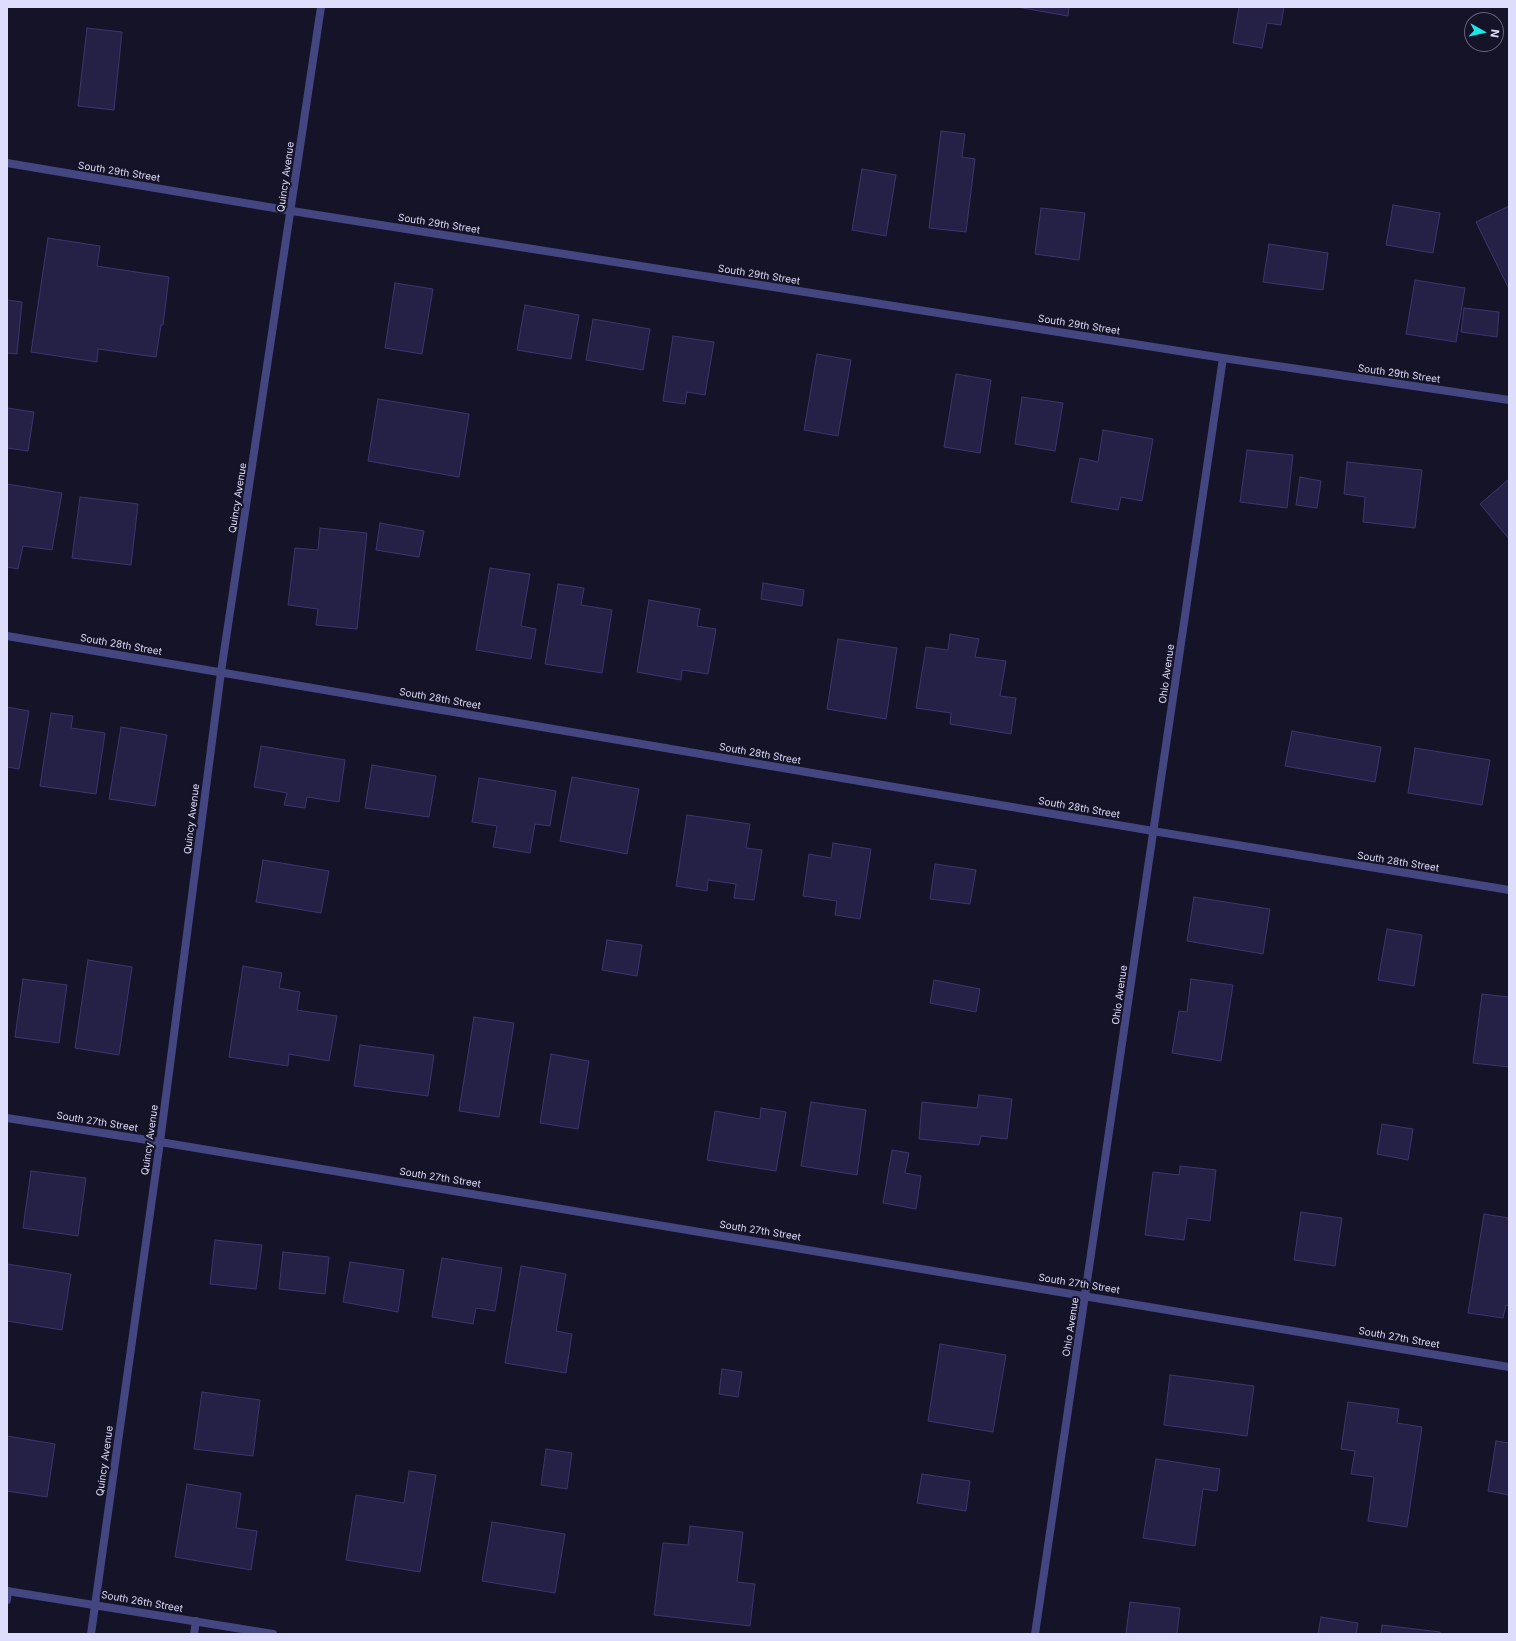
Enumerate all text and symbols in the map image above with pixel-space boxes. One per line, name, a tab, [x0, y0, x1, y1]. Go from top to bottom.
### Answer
north arrow	[1464, 12, 1504, 52]
text: N	[1487, 28, 1502, 39]
street label: Quincy Avenue	[275, 141, 297, 213]
street label: South 29th Street	[77, 160, 161, 184]
street label: South 29th Street	[397, 212, 481, 236]
street label: South 29th Street	[717, 263, 801, 287]
street label: South 29th Street	[1037, 313, 1121, 337]
street label: South 29th Street	[1357, 362, 1441, 386]
street label: Quincy Avenue	[227, 462, 249, 534]
street label: South 28th Street	[79, 632, 163, 658]
street label: Ohio Avenue	[1157, 643, 1177, 705]
street label: South 28th Street	[398, 686, 482, 712]
street label: South 28th Street	[718, 741, 802, 767]
street label: Quincy Avenue	[182, 783, 202, 855]
street label: South 28th Street	[1037, 795, 1121, 821]
street label: South 28th Street	[1356, 850, 1440, 874]
street label: Ohio Avenue	[1110, 964, 1130, 1026]
street label: Quincy Avenue	[139, 1104, 161, 1176]
street label: South 27th Street	[55, 1110, 139, 1134]
street label: South 27th Street	[398, 1166, 482, 1190]
street label: South 27th Street	[718, 1219, 802, 1243]
street label: South 27th Street	[1037, 1272, 1121, 1296]
street label: Ohio Avenue	[1060, 1296, 1082, 1358]
street label: South 27th Street	[1357, 1325, 1441, 1351]
street label: Quincy Avenue	[94, 1425, 116, 1497]
street label: South 26th Street	[100, 1589, 184, 1615]

